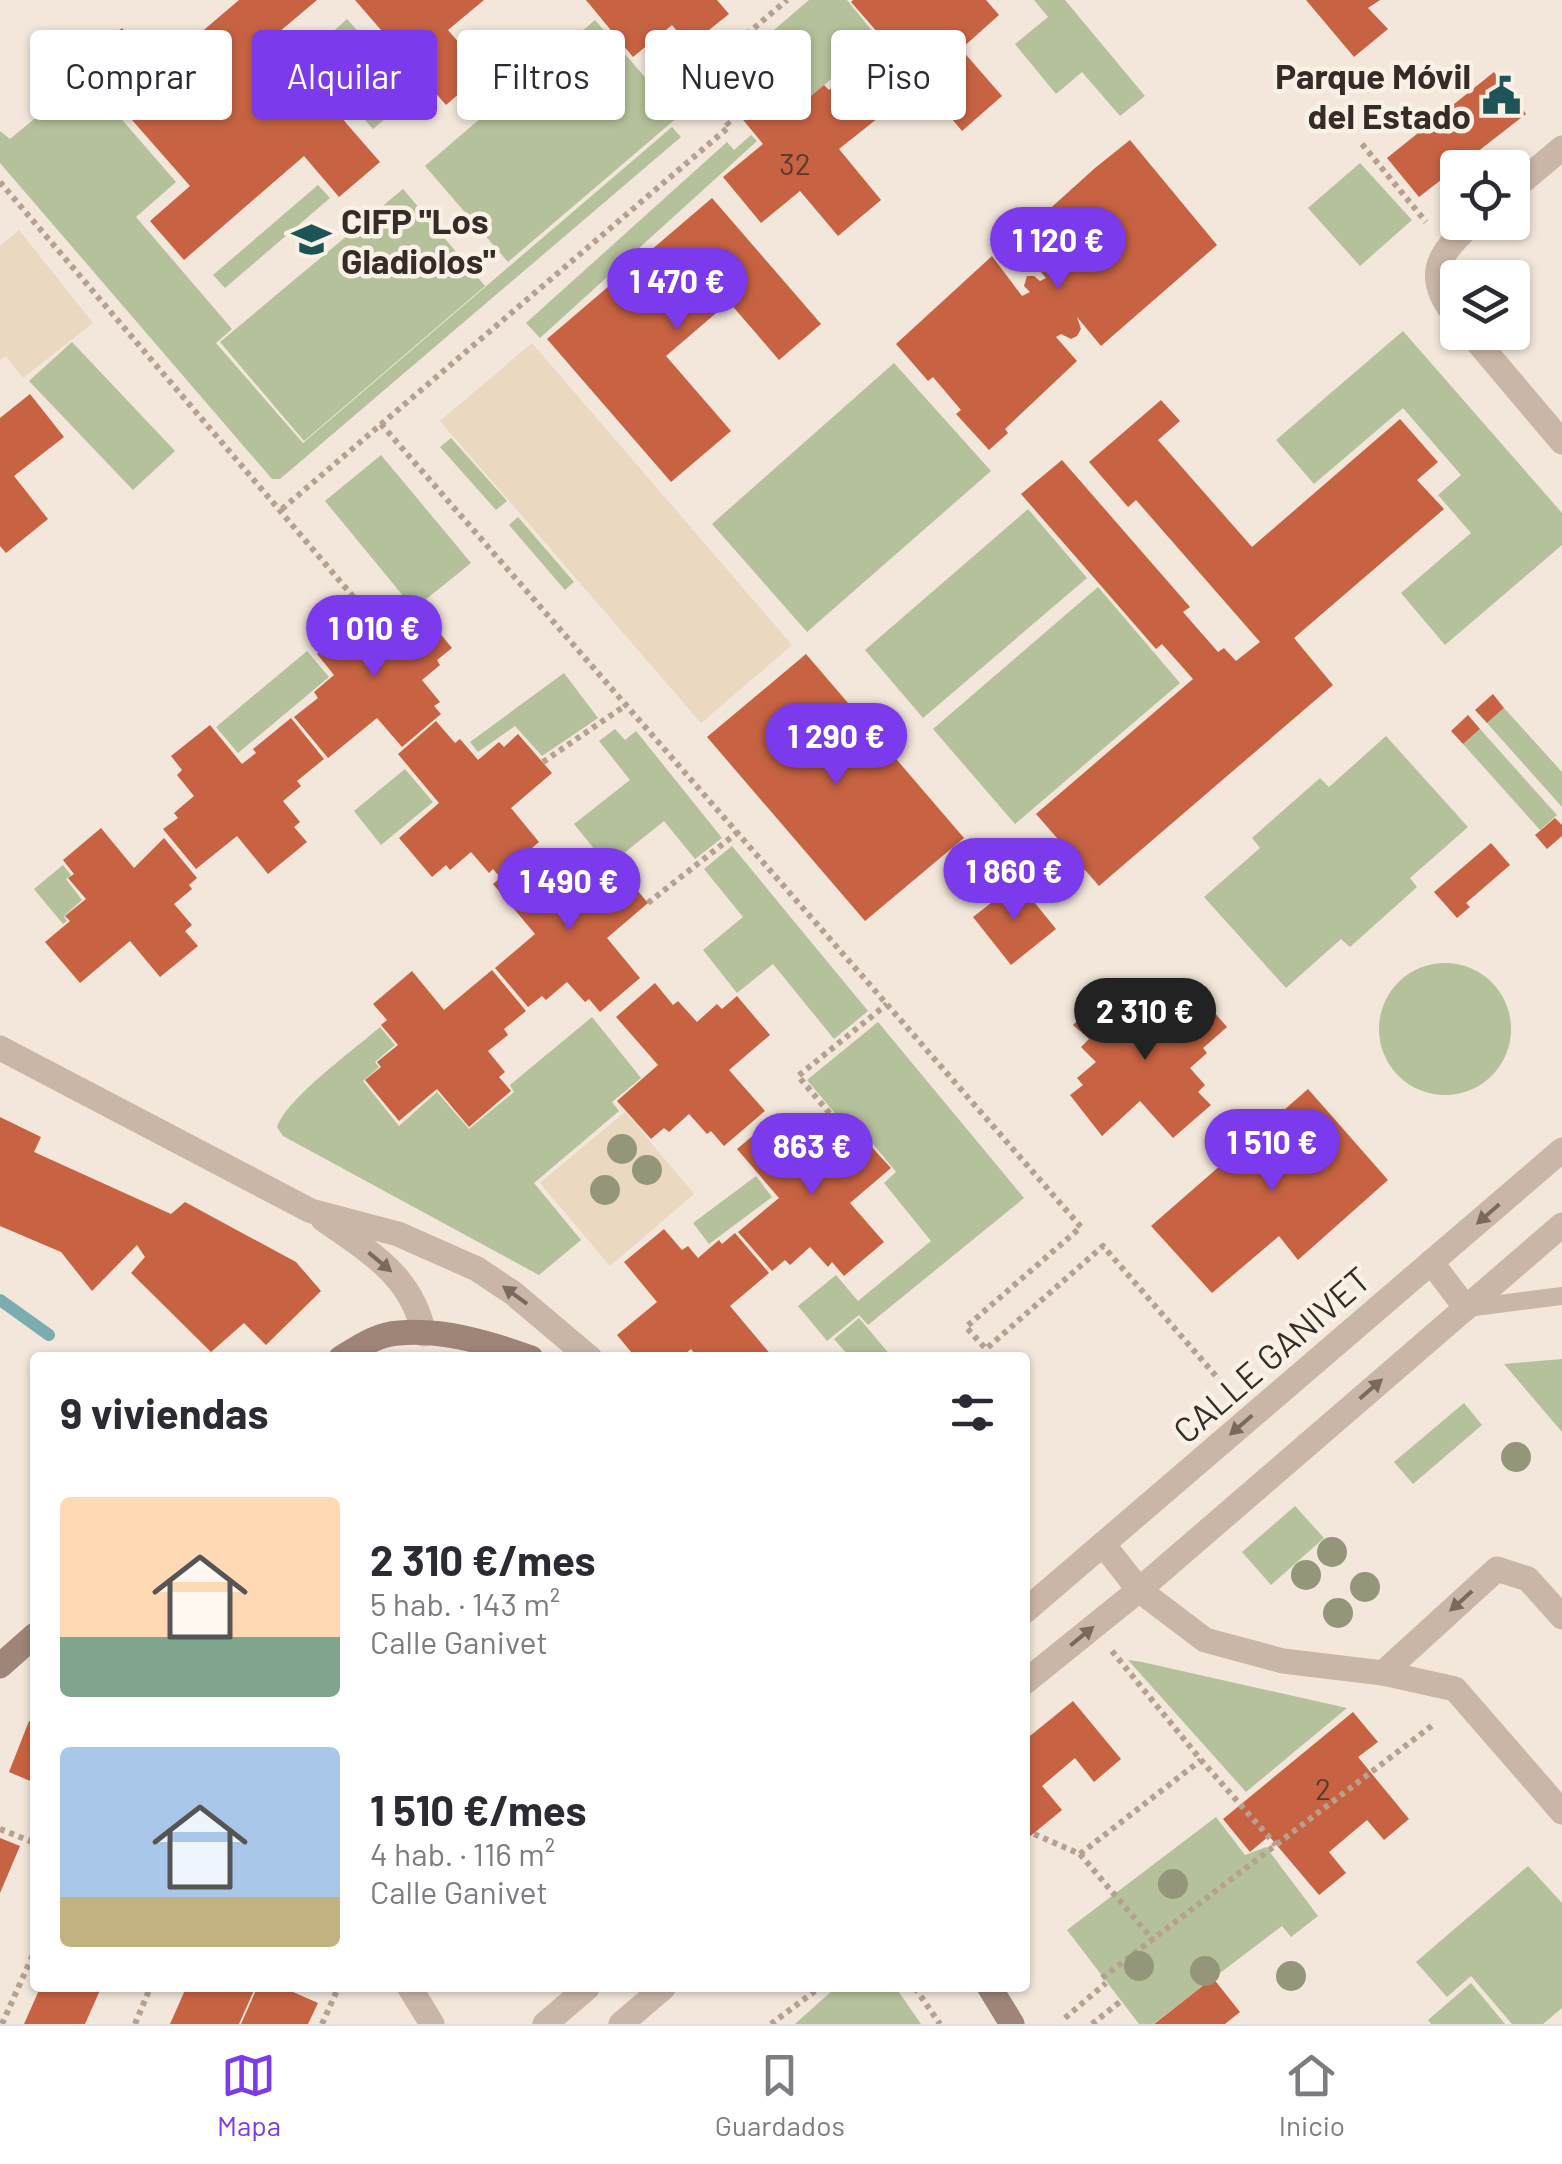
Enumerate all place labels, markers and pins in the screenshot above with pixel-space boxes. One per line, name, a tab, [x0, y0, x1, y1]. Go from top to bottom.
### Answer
place label: Parque Móvil del Estado	[1275, 54, 1471, 136]
public building icon: Parque Móvil del Estado	[1480, 74, 1522, 116]
place label: CIFP "Los Gladiolos"	[341, 199, 496, 281]
pin: 1 120 €	[966, 207, 1150, 292]
school or university icon: CIFP "Los Gladiolos"	[290, 219, 332, 261]
pin: 1 470 €	[585, 248, 769, 333]
pin: 1 010 €	[282, 595, 466, 680]
pin: 1 290 €	[744, 703, 928, 788]
pin: 1 860 €	[922, 838, 1106, 923]
pin: 1 490 €	[477, 848, 661, 933]
pin: 2 310 €	[1053, 978, 1237, 1063]
pin: 1 510 €	[1180, 1109, 1364, 1194]
pin: 863 €	[742, 1113, 882, 1198]

